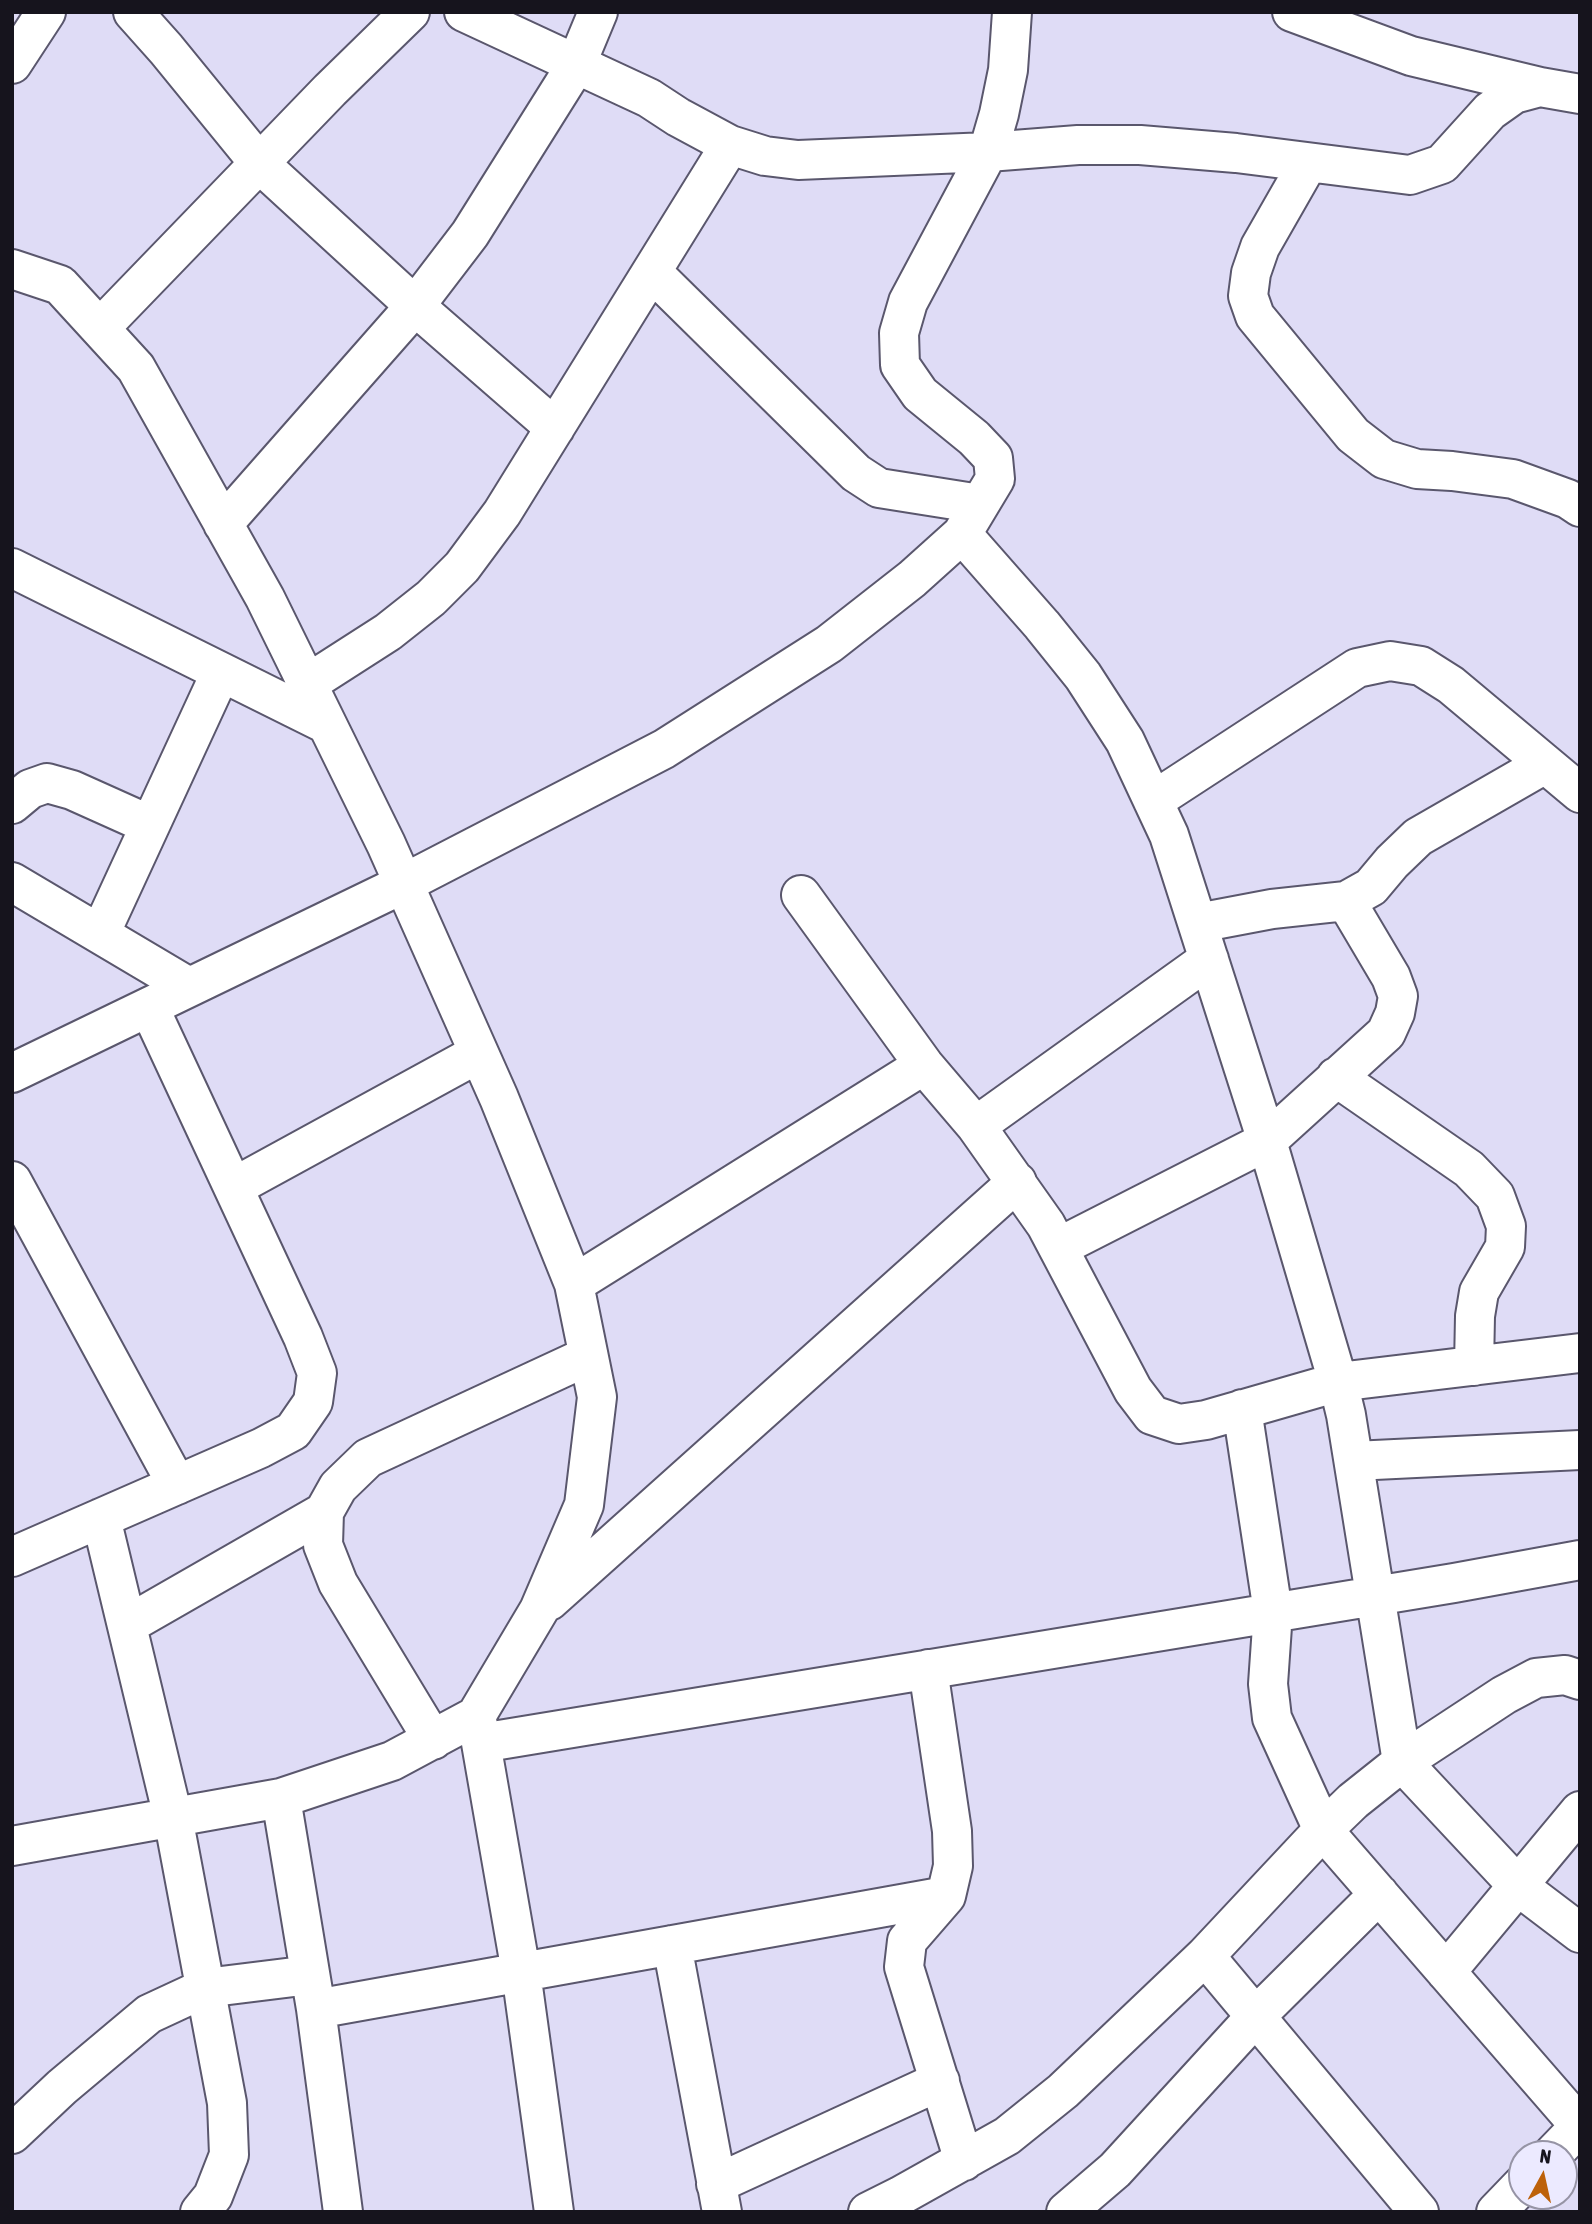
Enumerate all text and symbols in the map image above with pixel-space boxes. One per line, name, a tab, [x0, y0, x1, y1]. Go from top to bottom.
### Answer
north arrow	[1508, 2140, 1578, 2210]
text: N	[1539, 2145, 1553, 2168]

